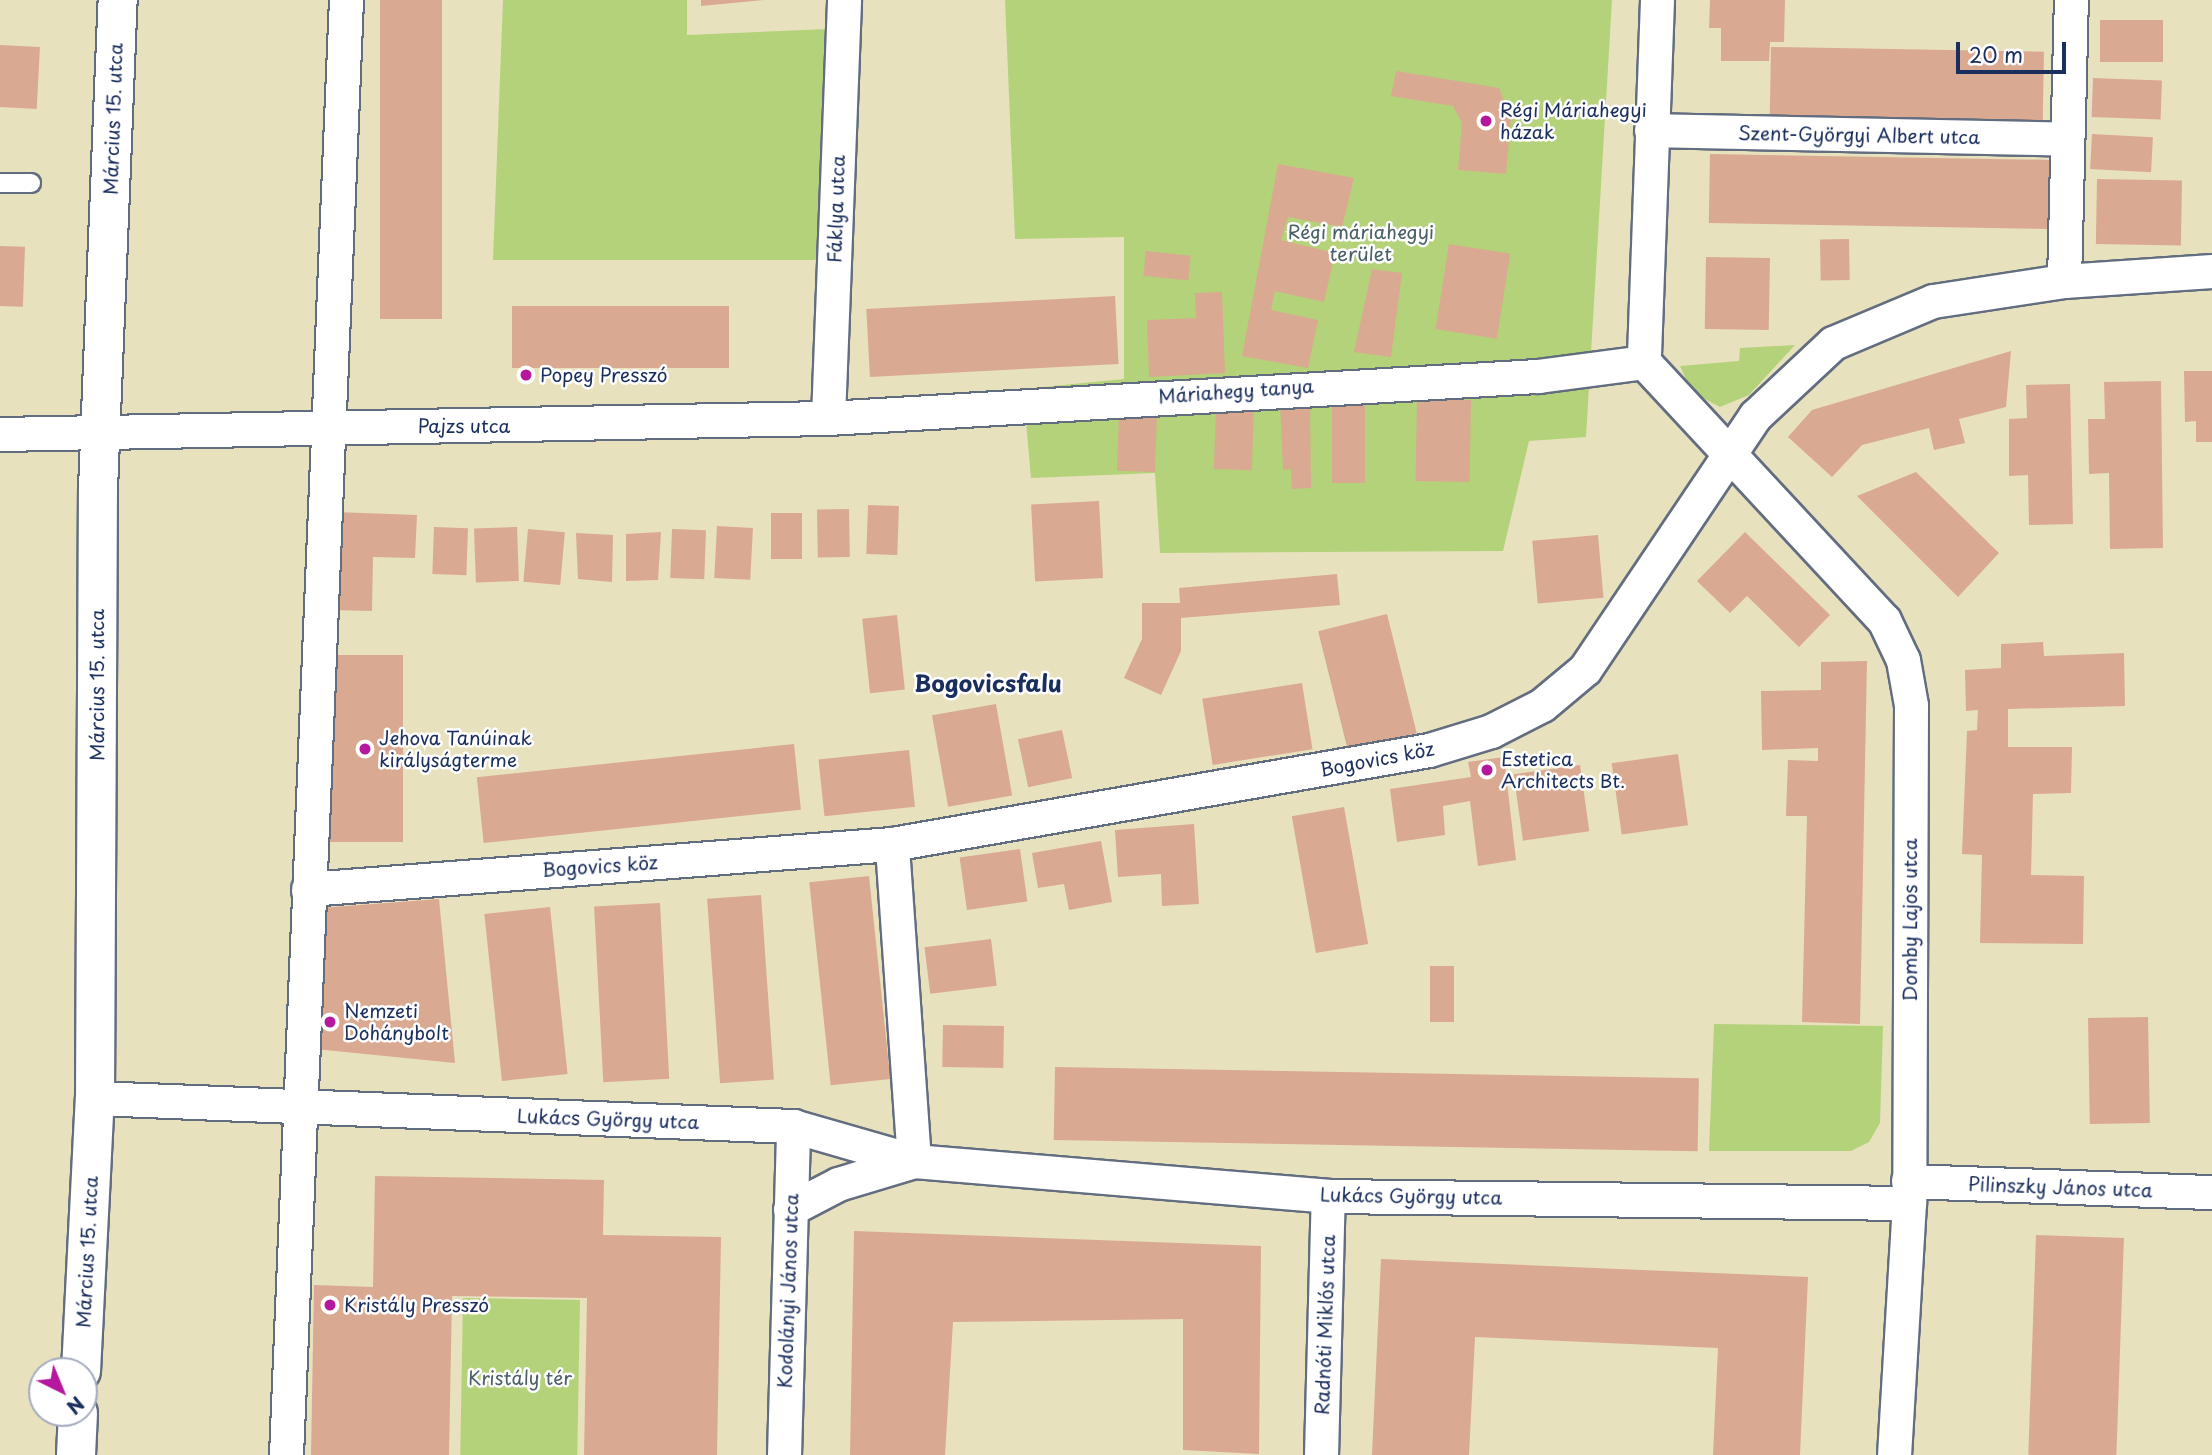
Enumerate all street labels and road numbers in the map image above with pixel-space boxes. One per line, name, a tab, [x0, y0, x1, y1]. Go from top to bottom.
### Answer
street label: Március 15. utca	[99, 42, 127, 196]
street label: Szent-Györgyi Albert utca	[1737, 121, 1981, 149]
street label: Fáklya utca	[823, 154, 849, 264]
street label: Máriahegy tanya	[1156, 374, 1316, 408]
street label: Pajzs utca	[418, 415, 510, 437]
street label: Március 15. utca	[86, 609, 108, 761]
street label: Bogovics köz	[1317, 737, 1437, 781]
street label: Domby Lajos utca	[1899, 838, 1921, 1002]
street label: Bogovics köz	[541, 851, 659, 881]
street label: Lukács György utca	[516, 1104, 700, 1134]
street label: Pilinszky János utca	[1967, 1172, 2153, 1202]
street label: Március 15. utca	[72, 1175, 102, 1329]
street label: Lukács György utca	[1319, 1183, 1503, 1209]
street label: Kodolányi János utca	[773, 1193, 803, 1389]
street label: Radnóti Miklós utca	[1310, 1234, 1340, 1416]

